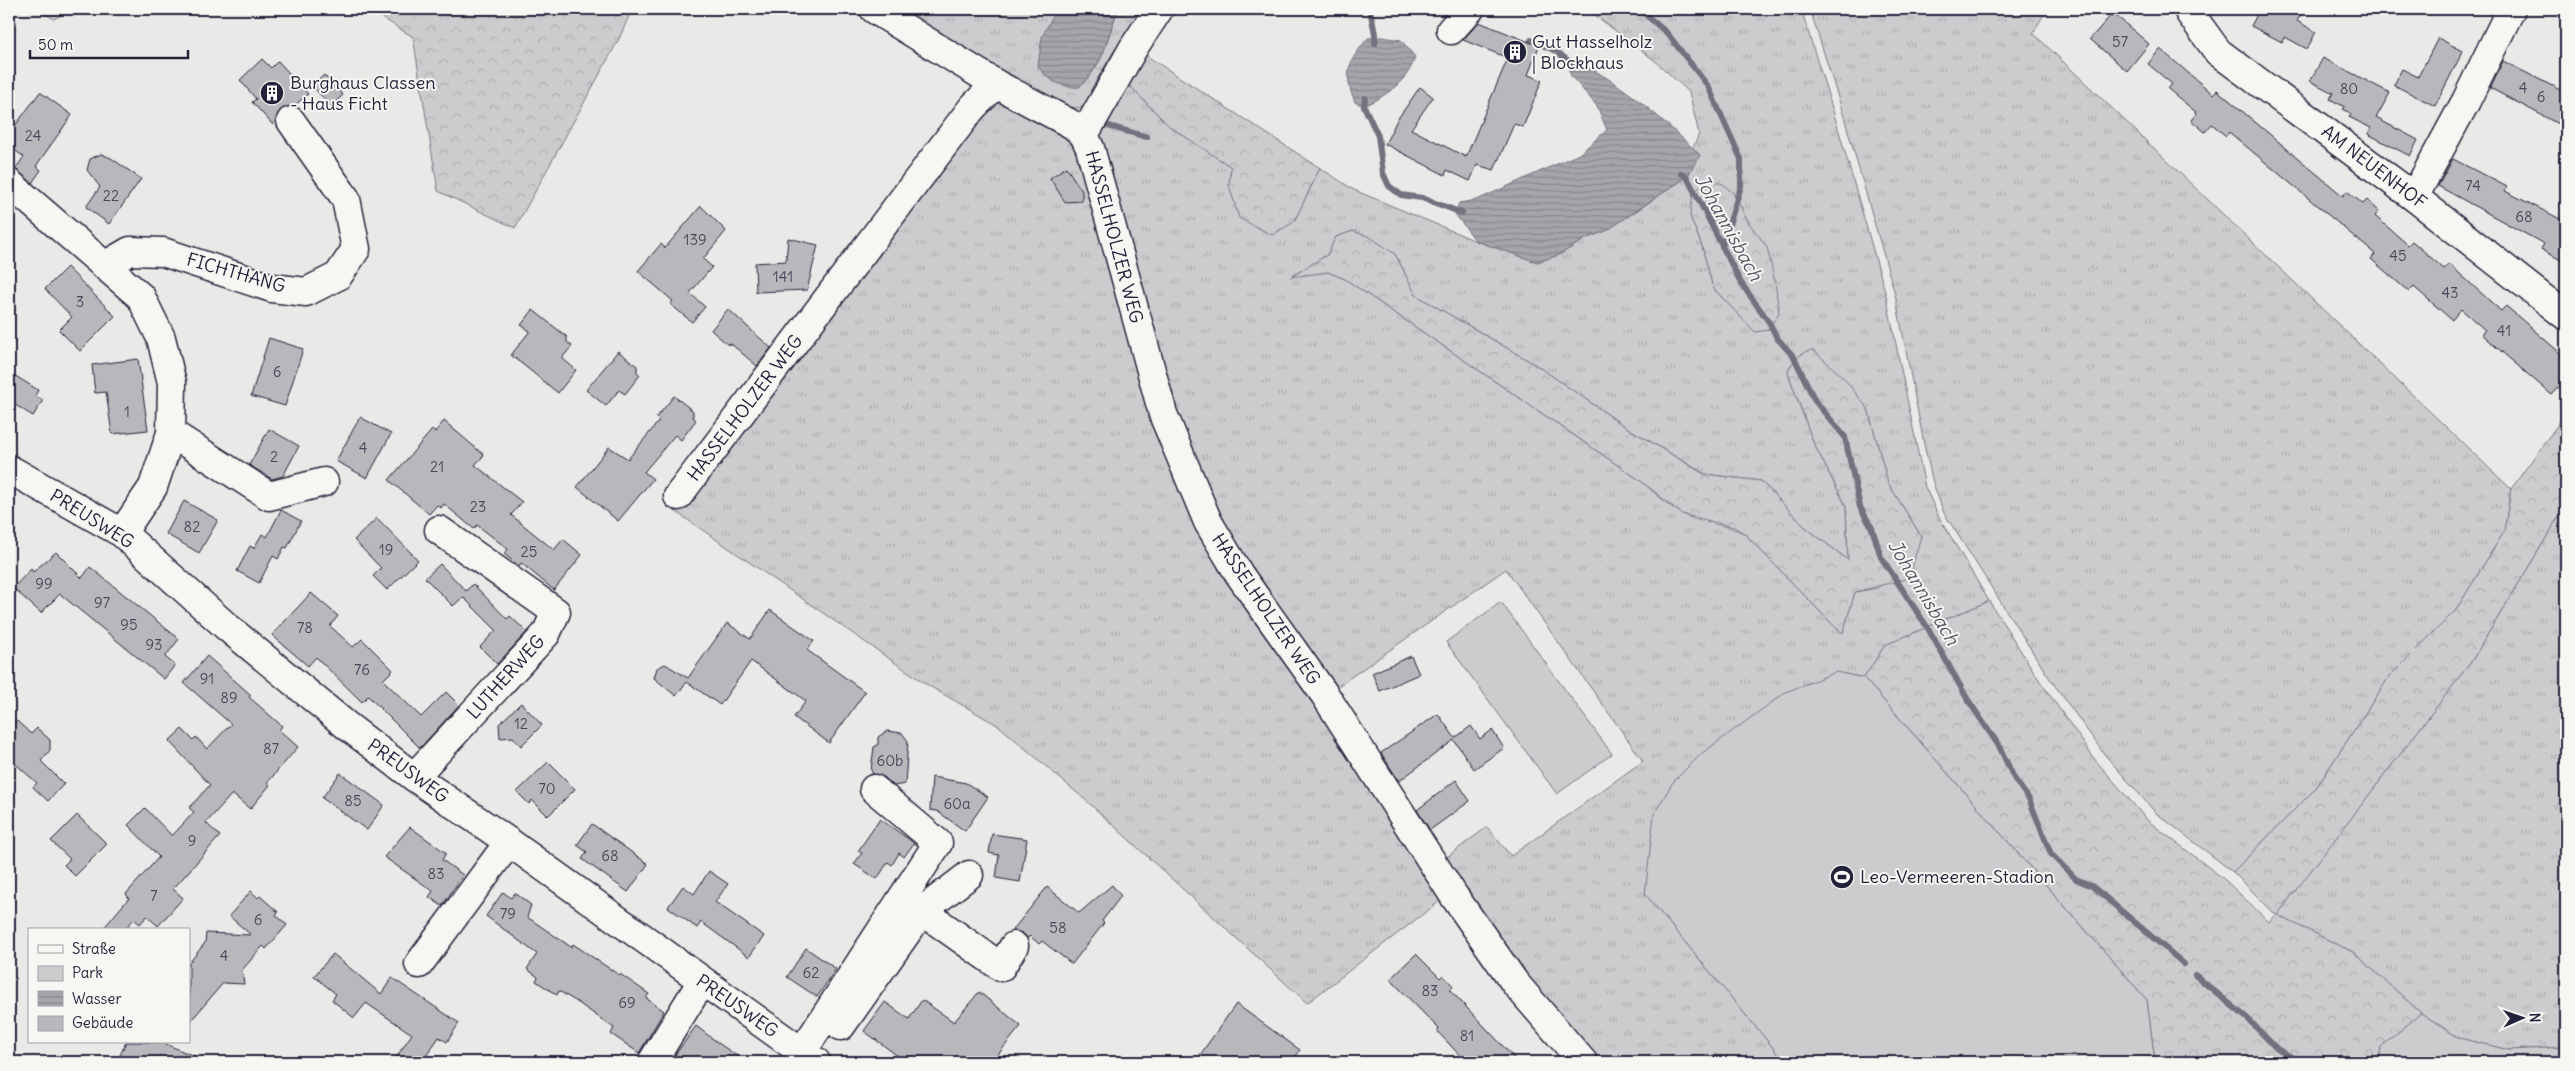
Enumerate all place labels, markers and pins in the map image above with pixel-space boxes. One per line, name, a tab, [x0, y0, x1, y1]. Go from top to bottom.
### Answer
place label: Gut Hasselholz | Blockhaus	[1532, 30, 1653, 74]
building icon: Gut Hasselholz | Blockhaus	[1502, 39, 1528, 65]
place label: Burghaus Classen - Haus Ficht	[290, 71, 436, 115]
building icon: Burghaus Classen - Haus Ficht	[259, 80, 285, 106]
sports icon: Leo-Vermeeren-Stadion	[1829, 864, 1855, 890]
place label: Leo-Vermeeren-Stadion	[1860, 865, 2054, 888]

